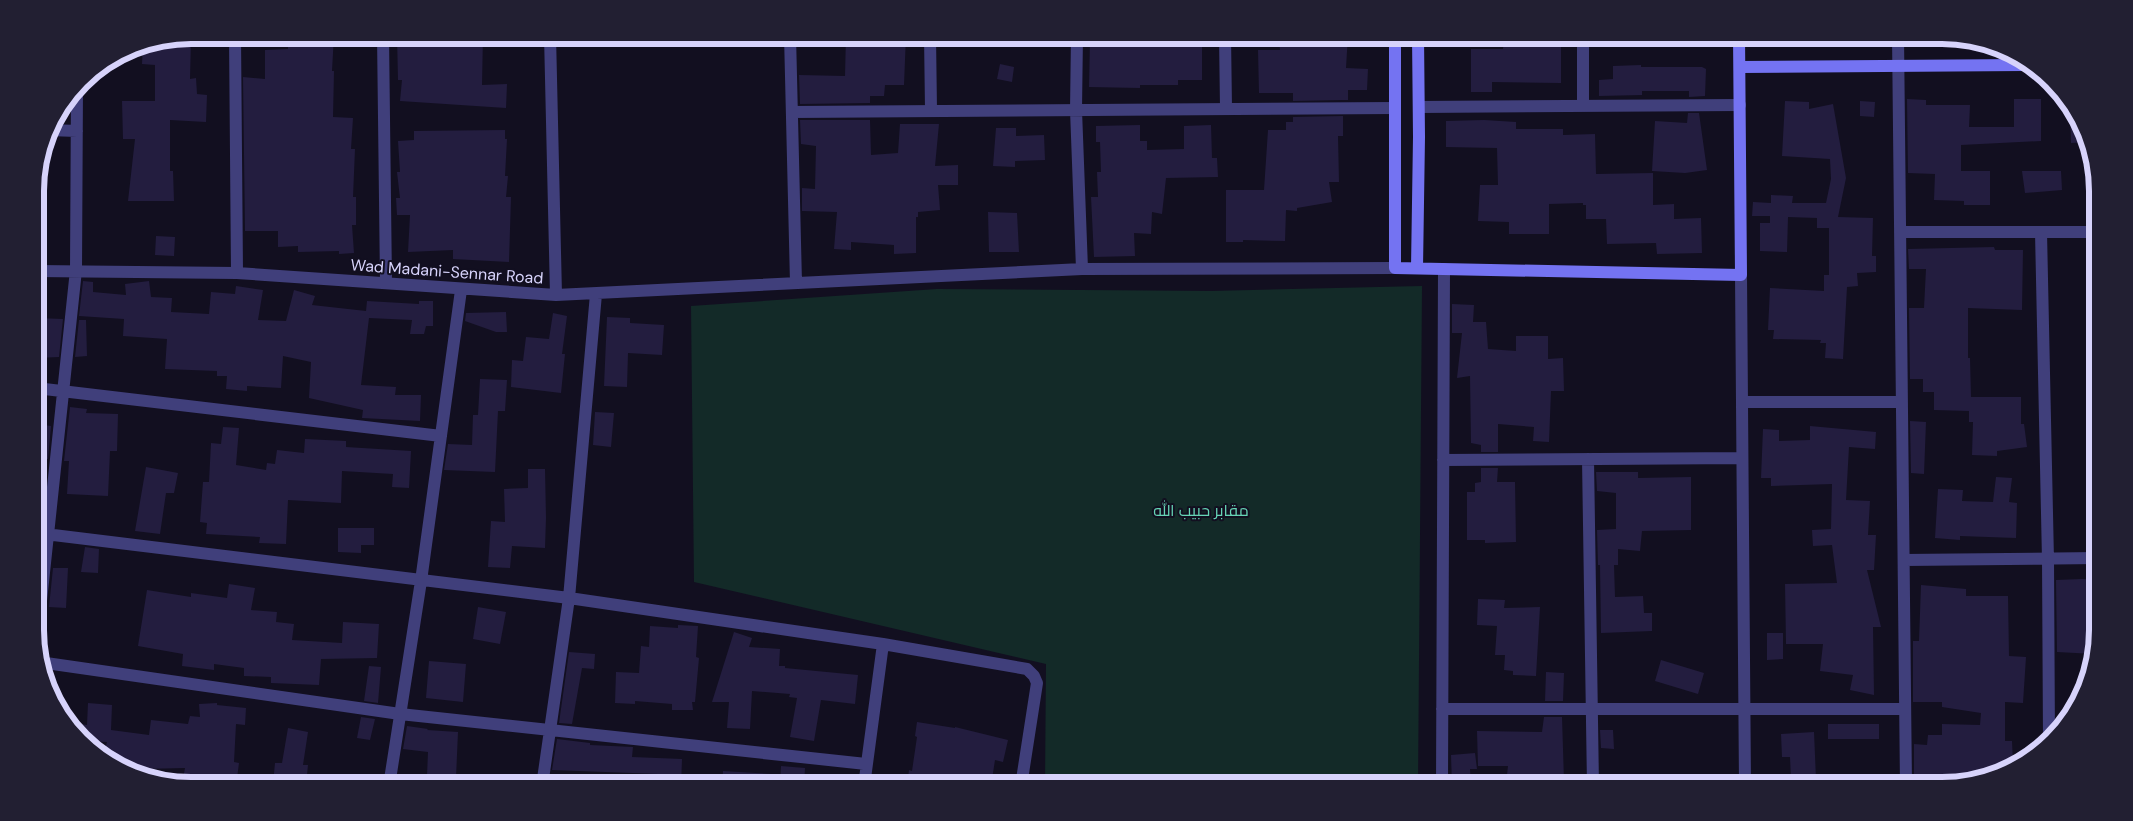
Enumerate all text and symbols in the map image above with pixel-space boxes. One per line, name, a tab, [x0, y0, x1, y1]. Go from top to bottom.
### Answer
street label: Wad Madani-Sennar Road	[350, 254, 544, 289]
park label: مقابر حبيب الله	[1153, 500, 1249, 521]

